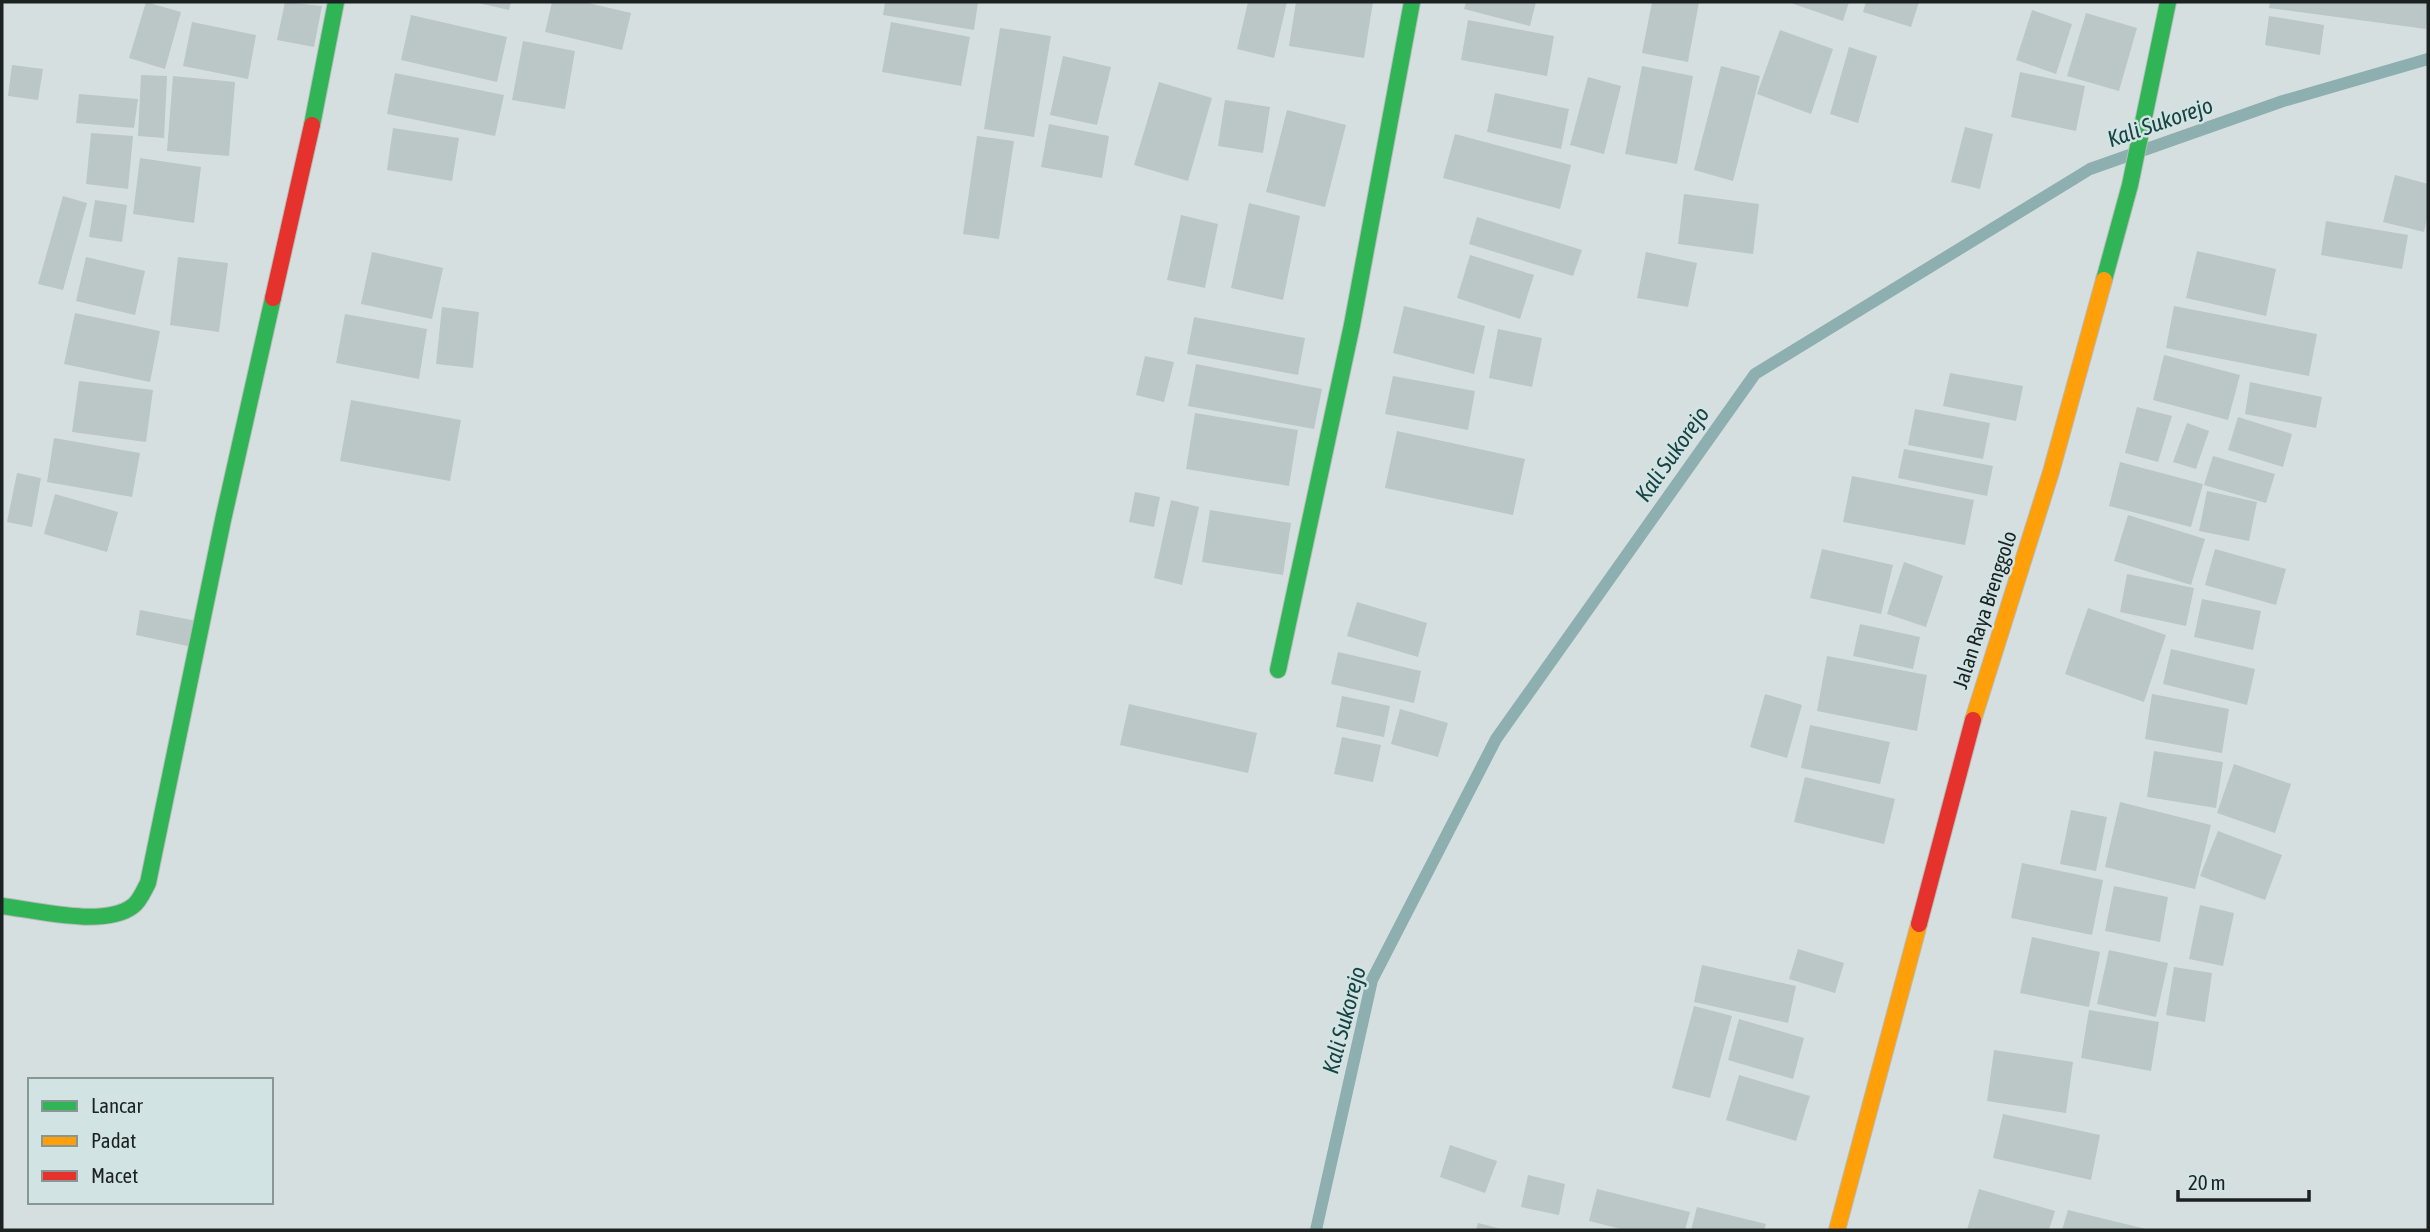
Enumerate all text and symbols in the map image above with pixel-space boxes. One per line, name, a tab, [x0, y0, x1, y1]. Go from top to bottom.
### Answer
water label: Kali Sukorejo	[2104, 92, 2216, 152]
water label: Kali Sukorejo	[1630, 402, 1714, 506]
street label: Jalan Raya Brenggolo	[1947, 528, 2021, 692]
water label: Kali Sukorejo	[1317, 964, 1371, 1076]
legend	[28, 1078, 273, 1204]
text: Lancar	[91, 1093, 144, 1117]
text: Padat	[91, 1128, 136, 1152]
scale bar	[2178, 1158, 2309, 1202]
text: Macet	[91, 1163, 138, 1187]
text: 20 m	[2188, 1170, 2226, 1194]

